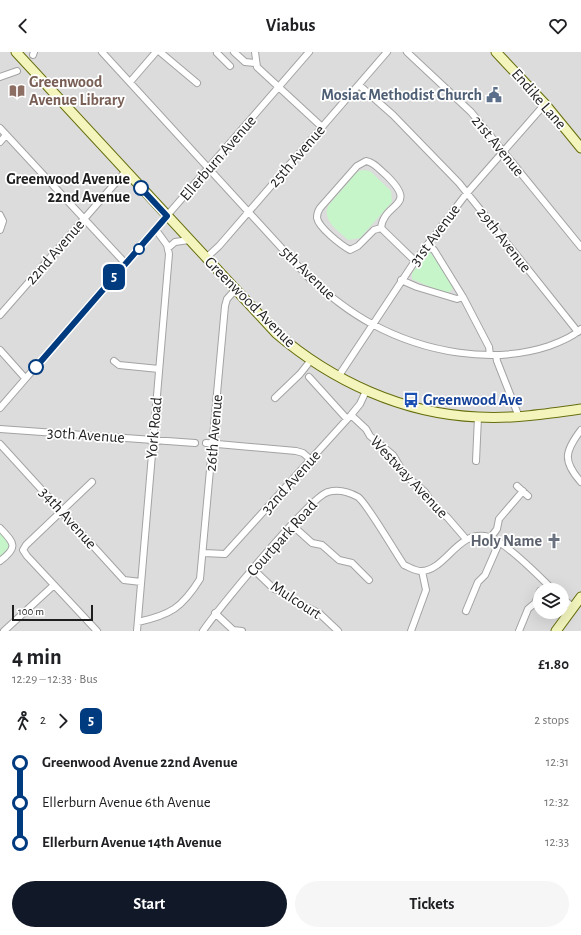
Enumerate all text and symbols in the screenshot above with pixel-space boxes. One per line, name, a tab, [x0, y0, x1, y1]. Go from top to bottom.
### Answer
icon: back	[12, 15, 34, 37]
icon: heart	[547, 15, 569, 37]
text: Viabus	[266, 17, 315, 35]
street label: Endike Lane	[509, 66, 569, 132]
place label: Greenwood Avenue Library	[29, 74, 126, 109]
library icon: Greenwood Avenue Library	[8, 82, 26, 100]
public building icon: Mosiac Methodist Church	[485, 86, 503, 104]
place label: Mosiac Methodist Church	[321, 87, 482, 103]
street label: Ellerburn Avenue	[177, 112, 259, 204]
street label: 21st Avenue	[469, 113, 527, 179]
street label: 25th Avenue	[266, 122, 328, 190]
place label: Greenwood Avenue 22nd Avenue	[6, 171, 130, 205]
marker: Greenwood Avenue 22nd Avenue	[133, 180, 149, 196]
street label: 31st Avenue	[407, 201, 463, 269]
street label: 29th Avenue	[474, 205, 534, 275]
street label: 22nd Avenue	[23, 216, 87, 288]
unlabelled marker	[133, 243, 145, 255]
street label: 5th Avenue	[277, 243, 339, 303]
street label: Greenwood Avenue	[202, 254, 298, 350]
line badge: 5	[101, 264, 127, 290]
text: 5	[111, 270, 117, 284]
unlabelled marker	[28, 359, 44, 375]
bus stop icon: Greenwood Ave	[402, 391, 420, 409]
place label: Greenwood Ave	[423, 392, 523, 408]
street label: 26th Avenue	[203, 394, 225, 472]
street label: York Road	[143, 396, 165, 460]
street label: 30th Avenue	[47, 424, 125, 446]
street label: Westway Avenue	[366, 433, 451, 522]
street label: 32nd Avenue	[258, 447, 324, 517]
street label: 34th Avenue	[36, 484, 100, 552]
street label: Courtpark Road	[244, 497, 320, 579]
church icon: Holy Name	[545, 532, 563, 550]
place label: Holy Name	[471, 533, 542, 550]
street label: Mulcourt	[268, 578, 324, 622]
map controls	[533, 583, 569, 619]
button: layers	[533, 583, 569, 619]
scale bar	[12, 603, 93, 622]
text: 100 m	[18, 606, 44, 617]
text: 4 min	[12, 646, 62, 668]
text: £1.80	[538, 657, 569, 672]
text: 12:29 – 12:33 · Bus	[12, 673, 98, 686]
icon: walk	[12, 710, 34, 732]
icon: forward	[52, 710, 74, 732]
text: 2	[40, 714, 46, 727]
text: 5	[88, 714, 94, 728]
text: 2 stops	[534, 714, 569, 727]
text: Greenwood Avenue 22nd Avenue	[42, 755, 238, 770]
text: 12:31	[546, 756, 569, 769]
text: Ellerburn Avenue 6th Avenue	[42, 795, 211, 810]
text: 12:32	[544, 796, 569, 809]
text: Ellerburn Avenue 14th Avenue	[42, 835, 222, 850]
text: 12:33	[545, 836, 569, 849]
button: Start	[12, 881, 287, 927]
button: Tickets	[295, 881, 569, 927]

